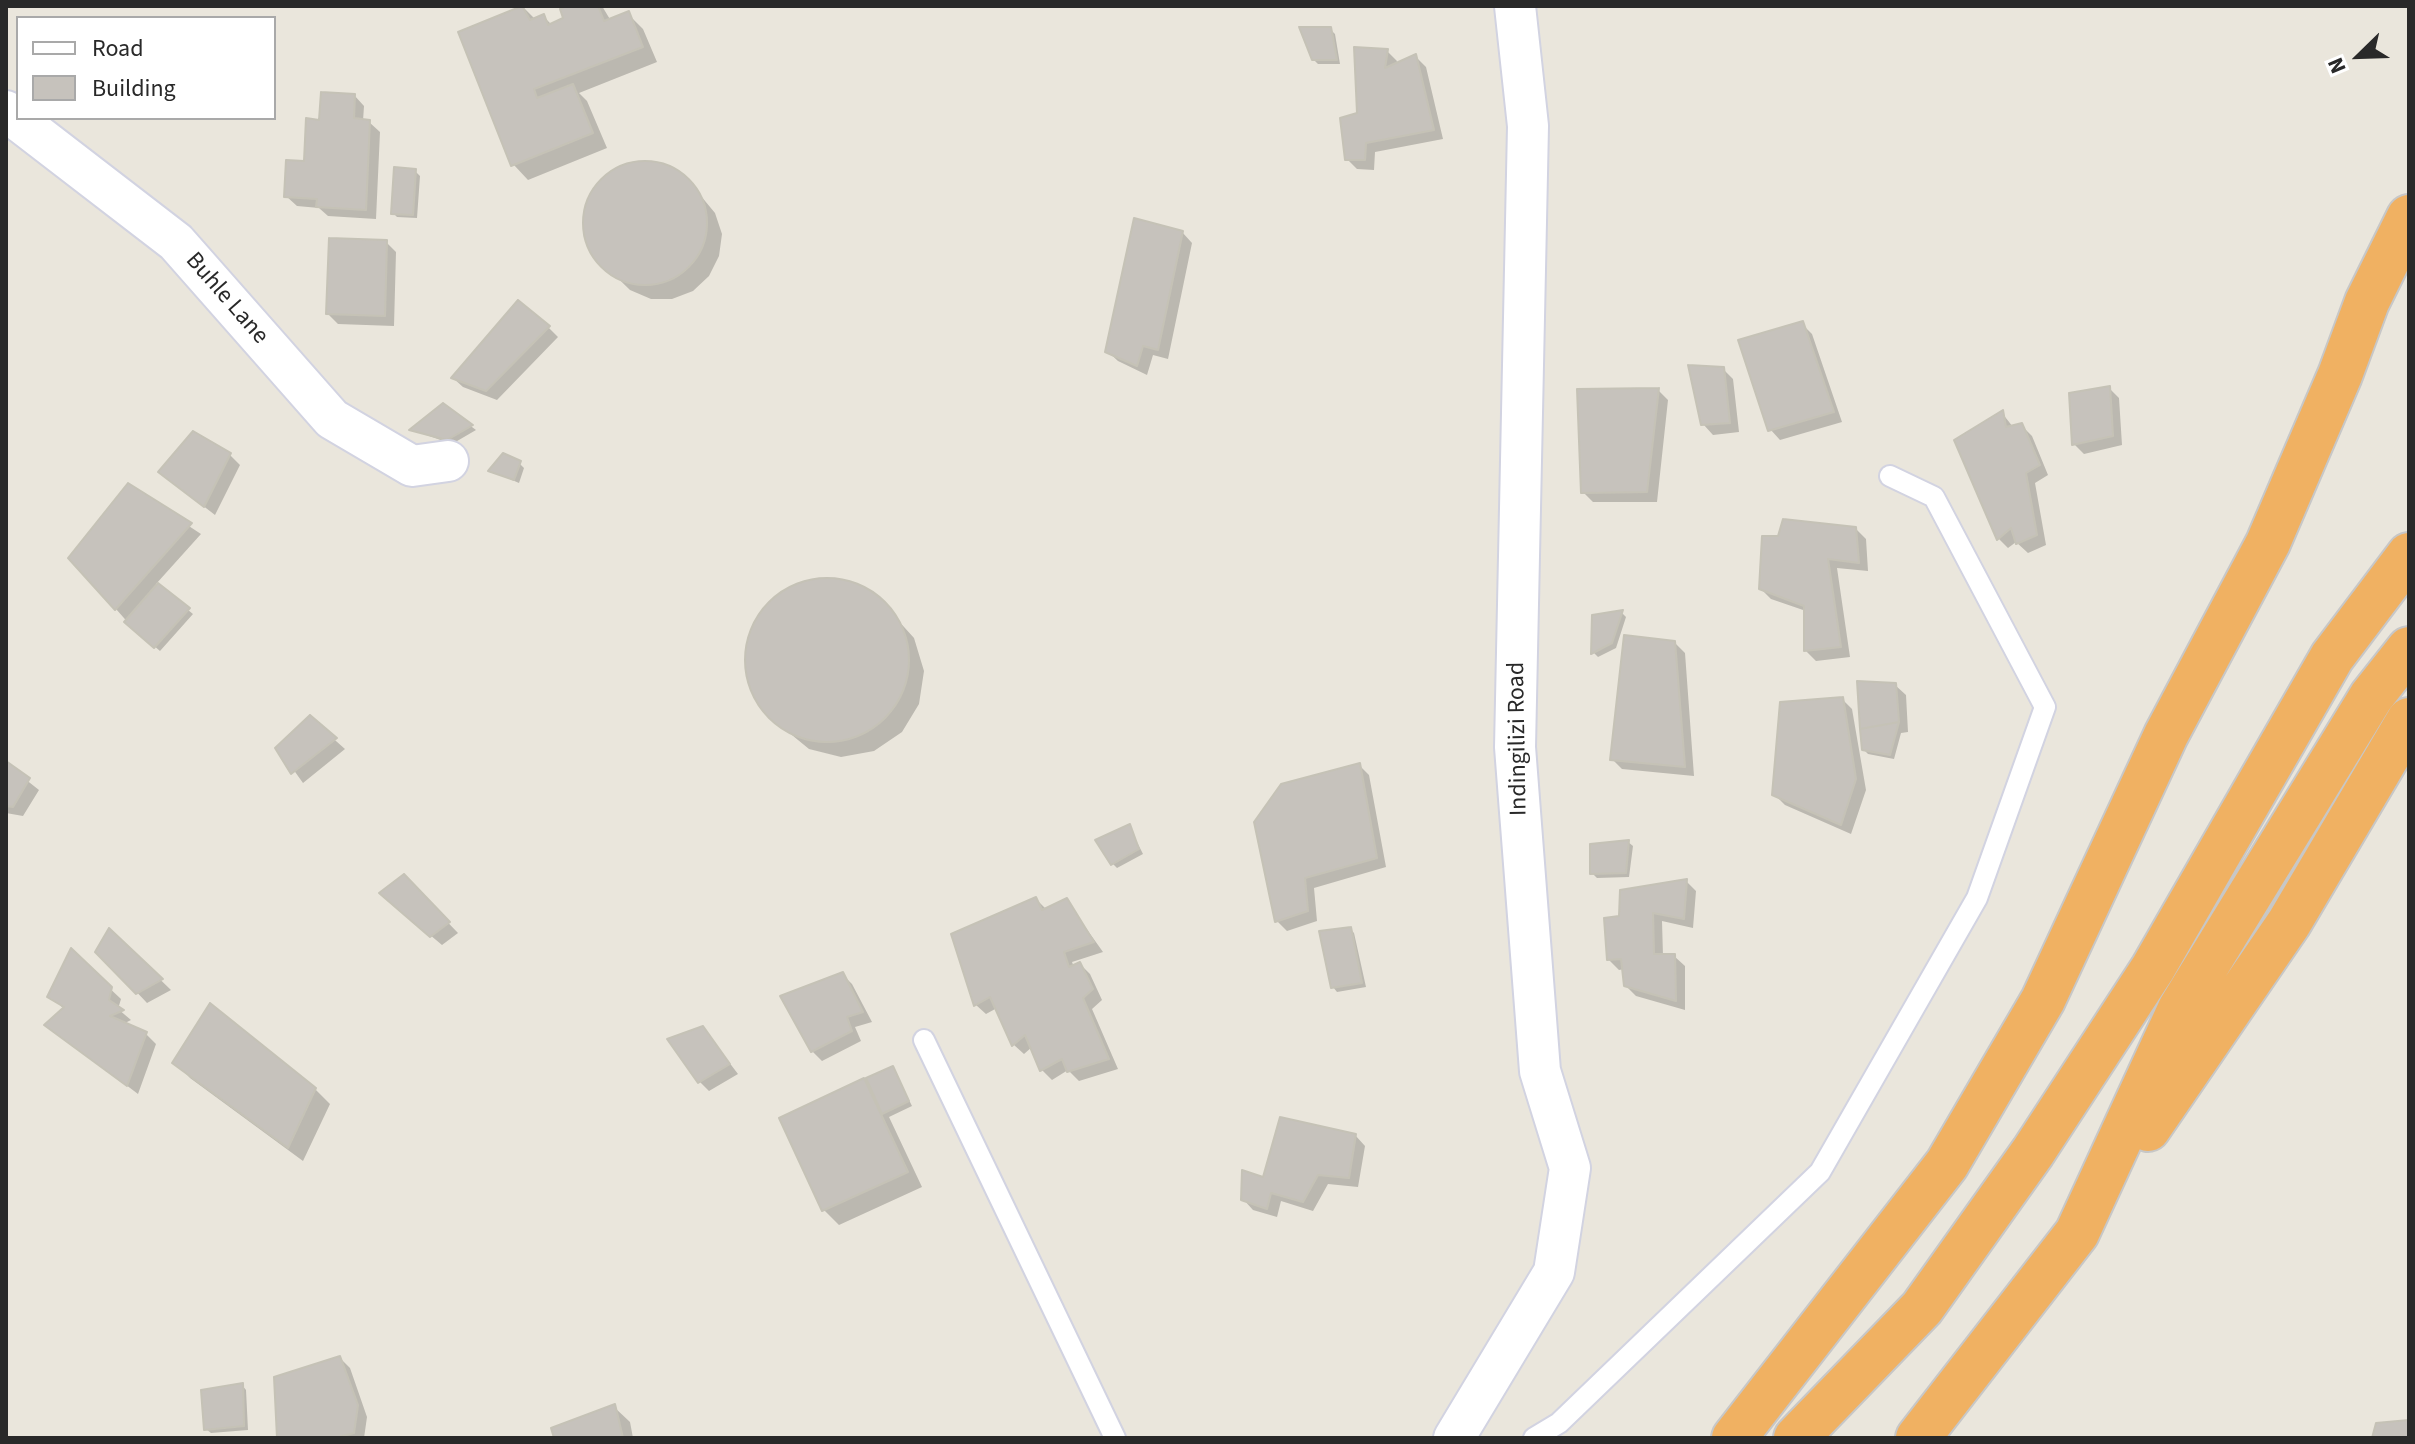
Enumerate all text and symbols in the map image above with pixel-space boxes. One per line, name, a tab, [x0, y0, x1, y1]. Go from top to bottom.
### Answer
legend	[16, 16, 276, 120]
north arrow	[2319, 16, 2399, 96]
text: Road	[92, 31, 144, 66]
text: N	[2319, 52, 2354, 78]
text: Building	[92, 71, 176, 106]
street label: Buhle Lane	[178, 247, 274, 351]
street label: Indingilizi Road	[1503, 662, 1535, 816]

